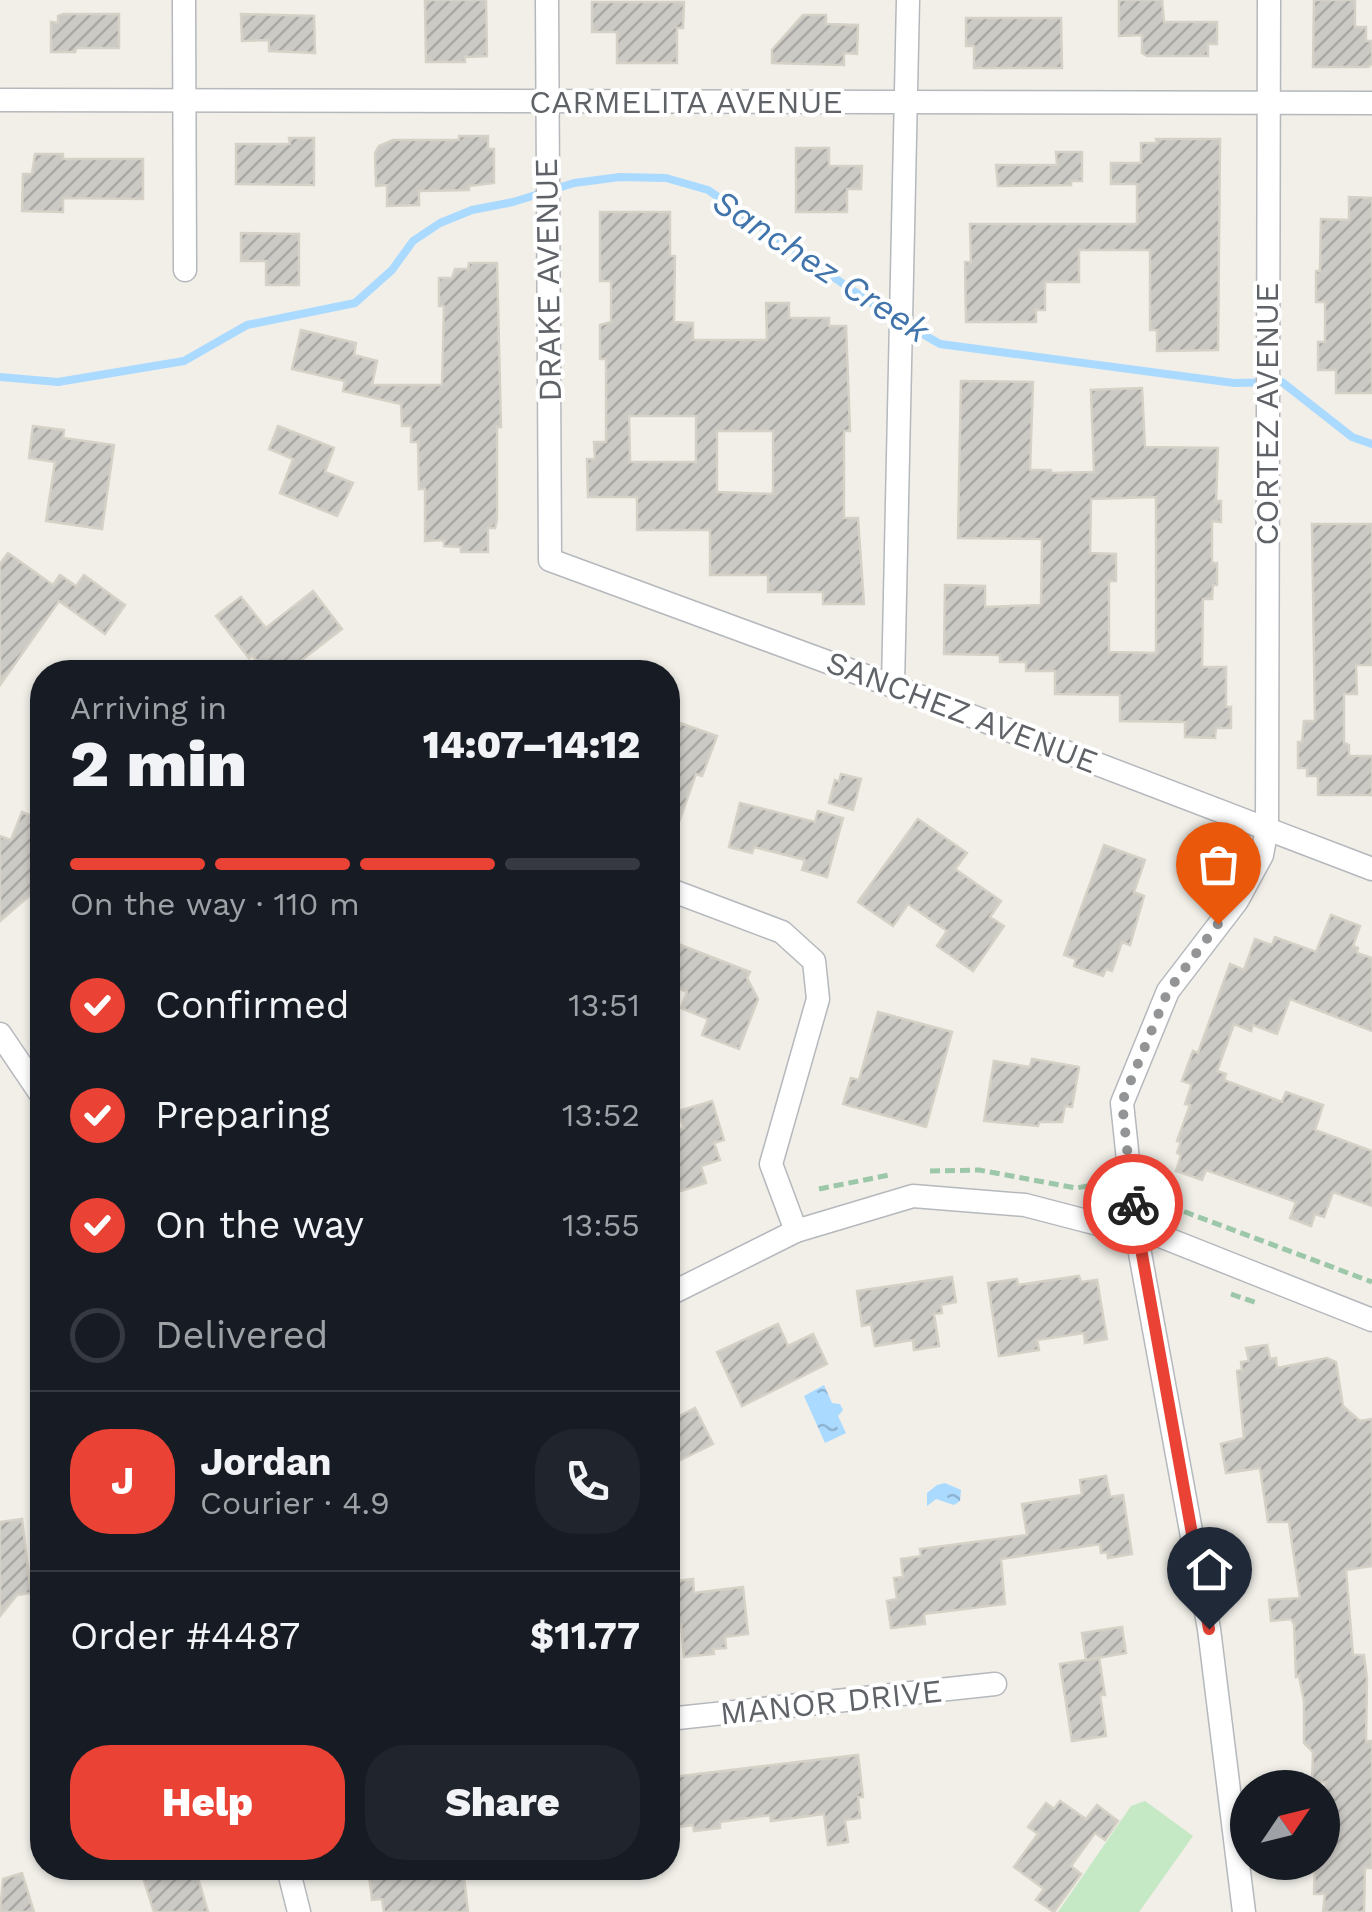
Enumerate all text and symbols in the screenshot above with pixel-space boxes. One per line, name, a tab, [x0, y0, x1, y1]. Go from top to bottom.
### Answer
street label: CARMELITA AVENUE	[529, 83, 843, 121]
street label: DRAKE AVENUE	[527, 158, 569, 402]
water label: Sanchez Creek	[705, 180, 938, 352]
street label: CORTEZ AVENUE	[1248, 283, 1286, 545]
street label: SANCHEZ AVENUE	[821, 643, 1103, 781]
text: Arriving in	[70, 689, 227, 727]
text: 14:07–14:12	[423, 723, 640, 767]
text: 2 min	[70, 726, 247, 802]
pin	[1176, 822, 1261, 925]
icon: bag	[1191, 837, 1246, 892]
text: On the way · 110 m	[70, 885, 360, 923]
icon: check	[70, 978, 125, 1033]
text: Confirmed	[155, 983, 350, 1027]
text: 13:51	[568, 986, 640, 1024]
icon: check	[70, 1088, 125, 1143]
text: Preparing	[155, 1093, 330, 1137]
text: 13:52	[562, 1096, 640, 1134]
courier	[1083, 1154, 1183, 1254]
icon: bike	[1106, 1177, 1161, 1232]
icon: check	[70, 1198, 125, 1253]
text: On the way	[155, 1203, 364, 1247]
text: 13:55	[562, 1206, 640, 1244]
text: Delivered	[155, 1313, 328, 1357]
button: phone	[535, 1429, 640, 1534]
text: Jordan	[200, 1440, 332, 1484]
text: J	[111, 1459, 134, 1503]
text: Courier · 4.9	[200, 1484, 390, 1522]
pin	[1167, 1527, 1252, 1630]
icon: home	[1182, 1542, 1237, 1597]
text: Order #4487	[70, 1614, 300, 1658]
text: $11.77	[530, 1614, 640, 1658]
street label: MANOR DRIVE	[718, 1671, 944, 1733]
button: Help	[70, 1745, 345, 1860]
button: Share	[365, 1745, 640, 1860]
north arrow	[1230, 1770, 1340, 1880]
map controls	[1230, 1770, 1340, 1880]

